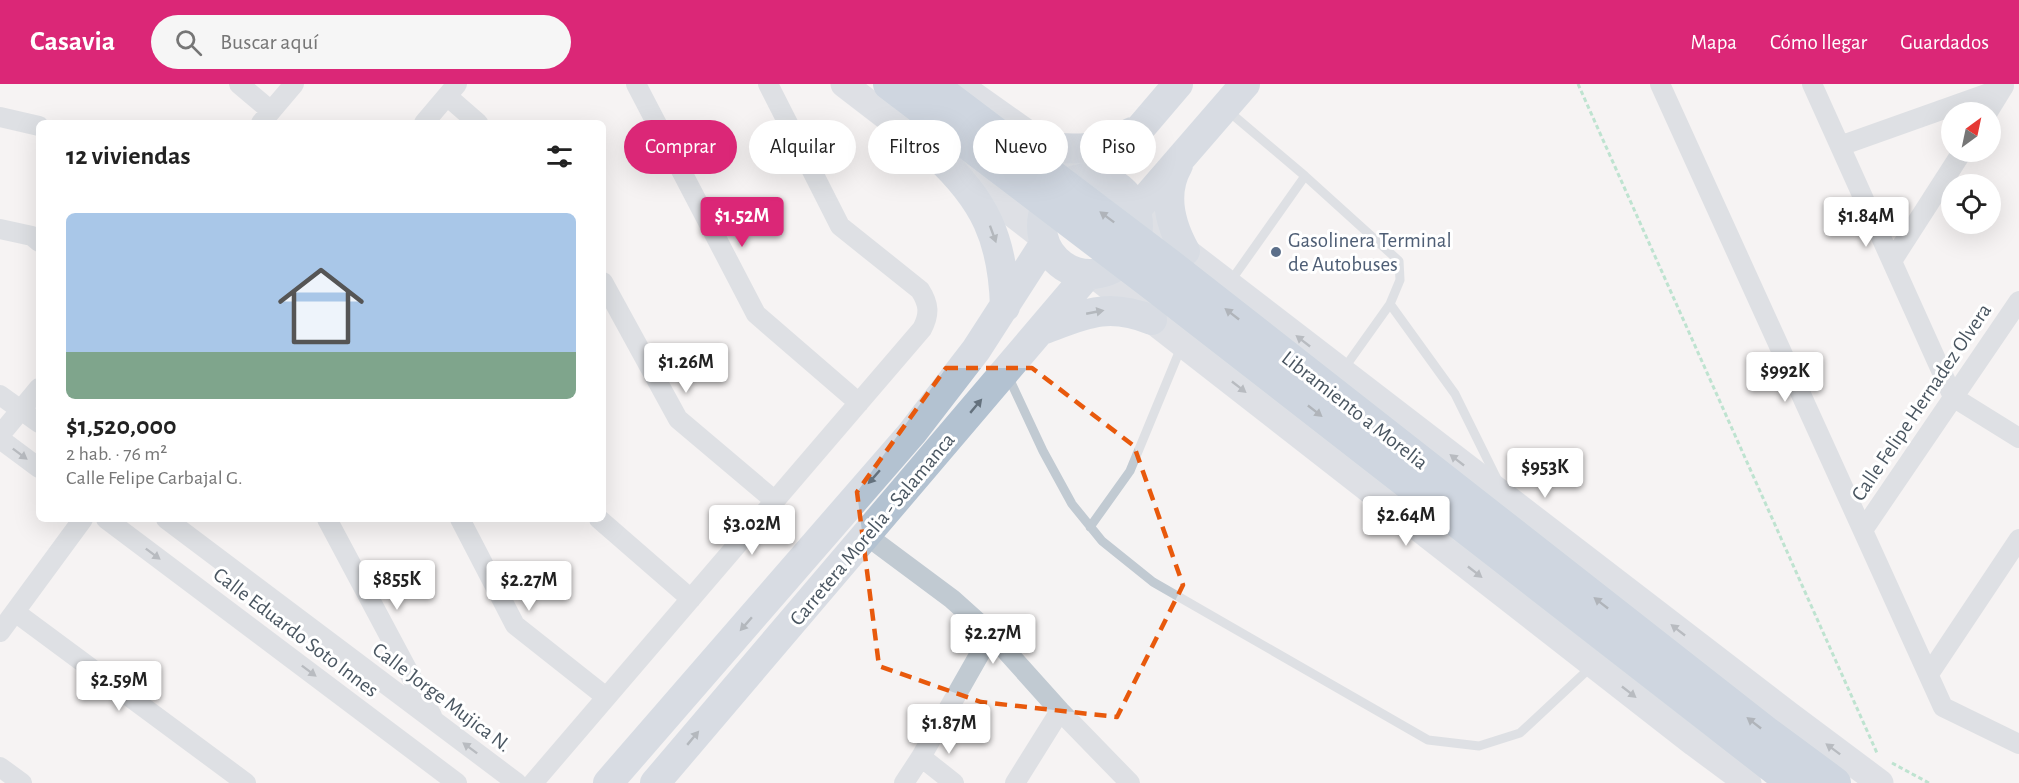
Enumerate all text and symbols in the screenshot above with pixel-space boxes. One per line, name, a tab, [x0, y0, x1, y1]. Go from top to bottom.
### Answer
search box	[151, 15, 571, 69]
icon: search	[172, 26, 205, 59]
text: Casavia	[30, 28, 115, 56]
text: Buscar aquí	[220, 31, 318, 53]
text: Mapa	[1691, 32, 1737, 53]
text: Cómo llegar	[1770, 32, 1867, 53]
text: Guardados	[1900, 32, 1989, 53]
north arrow	[1941, 102, 2001, 162]
map controls	[1941, 102, 2001, 234]
chip: Comprar	[624, 120, 737, 174]
chip: Alquilar	[749, 120, 856, 174]
chip: Filtros	[868, 120, 961, 174]
chip: Nuevo	[973, 120, 1068, 174]
chip: Piso	[1080, 120, 1156, 174]
icon: filters	[543, 140, 576, 173]
text: 12 viviendas	[66, 143, 190, 169]
button: locate	[1941, 174, 2001, 234]
pin: $1.52M	[693, 197, 791, 248]
pin: $1.84M	[1817, 197, 1915, 248]
text: $1.52M	[715, 206, 769, 226]
text: $1.84M	[1838, 206, 1894, 226]
one-way arrow	[1099, 211, 1114, 223]
one-way arrow	[989, 225, 999, 243]
place label: Gasolinera Terminal de Autobuses	[1288, 230, 1452, 275]
marker: Gasolinera Terminal de Autobuses	[1269, 245, 1283, 259]
icon: home	[267, 252, 375, 360]
street label: Calle Felipe Hernadez Olvera	[1848, 300, 1995, 505]
one-way arrow	[1085, 307, 1104, 316]
one-way arrow	[1225, 308, 1240, 320]
one-way arrow	[1295, 336, 1310, 348]
pin: $1.26M	[637, 343, 735, 394]
street label: Libramiento a Morelia	[1278, 347, 1432, 474]
text: $1.26M	[658, 352, 714, 372]
pin: $992K	[1743, 352, 1827, 403]
text: $992K	[1760, 361, 1810, 381]
one-way arrow	[1231, 381, 1246, 393]
one-way arrow	[969, 399, 982, 414]
one-way arrow	[1307, 405, 1323, 418]
text: $1,520,000	[66, 413, 177, 439]
street label: Carretera Morelia - Salamanca	[786, 429, 959, 630]
text: 2 hab. · 76 m²	[66, 444, 167, 464]
one-way arrow	[12, 447, 27, 459]
pin: $953K	[1503, 448, 1587, 499]
one-way arrow	[1450, 454, 1466, 466]
text: $953K	[1521, 457, 1569, 477]
text: Calle Felipe Carbajal G.	[66, 468, 243, 488]
one-way arrow	[868, 469, 881, 484]
pin: $2.64M	[1357, 496, 1455, 547]
pin: $3.02M	[703, 505, 801, 556]
text: $2.64M	[1377, 505, 1435, 525]
text: $3.02M	[723, 514, 781, 534]
one-way arrow	[145, 548, 161, 560]
pin: $855K	[355, 560, 439, 611]
pin: $2.27M	[480, 561, 578, 612]
street label: Calle Eduardo Soto Innes	[209, 564, 382, 701]
one-way arrow	[1467, 566, 1483, 579]
text: $855K	[373, 569, 421, 589]
text: $2.27M	[501, 570, 558, 590]
one-way arrow	[1593, 597, 1608, 609]
pin: $2.27M	[944, 614, 1042, 665]
one-way arrow	[739, 616, 753, 631]
text: $2.27M	[965, 623, 1022, 643]
one-way arrow	[1671, 624, 1687, 636]
street label: Calle Jorge Mujica N.	[368, 639, 515, 756]
pin: $2.59M	[70, 661, 168, 712]
one-way arrow	[301, 665, 317, 678]
text: $2.59M	[90, 670, 148, 690]
one-way arrow	[1621, 686, 1636, 698]
pin: $1.87M	[900, 704, 998, 755]
text: $1.87M	[921, 713, 977, 733]
one-way arrow	[1746, 717, 1762, 730]
one-way arrow	[686, 731, 699, 746]
one-way arrow	[462, 742, 478, 754]
one-way arrow	[1826, 743, 1841, 755]

